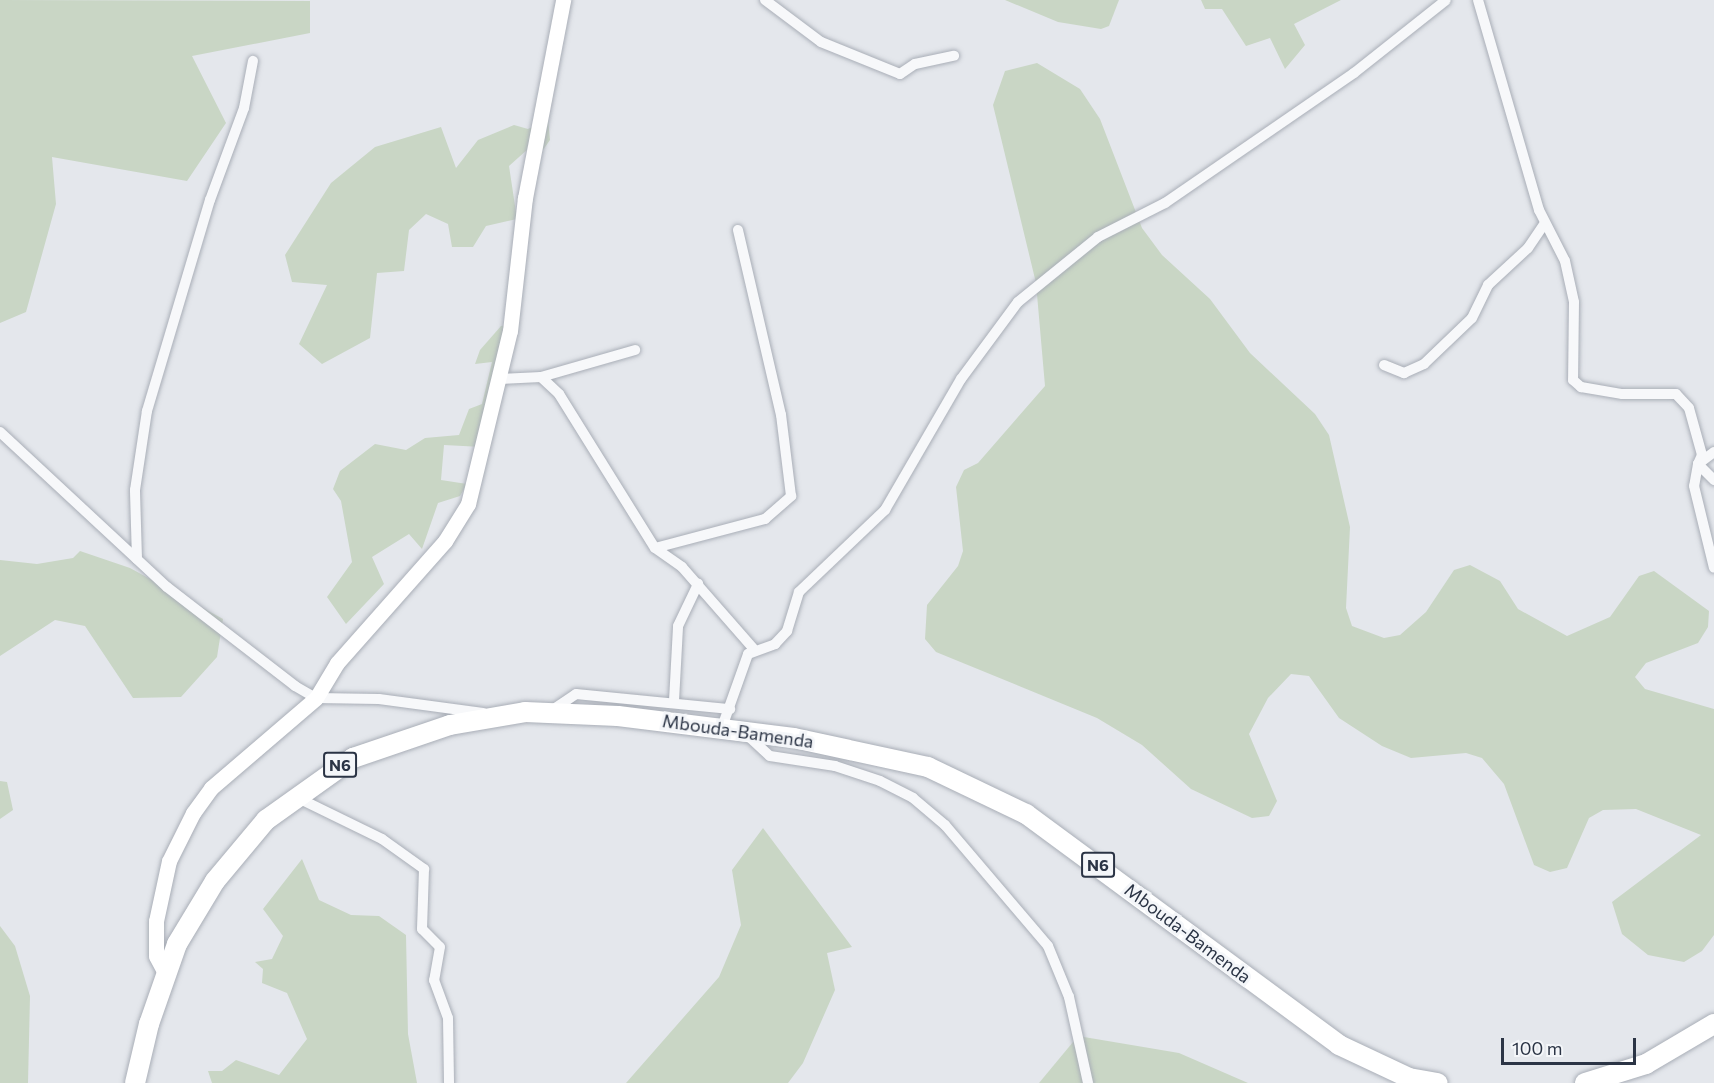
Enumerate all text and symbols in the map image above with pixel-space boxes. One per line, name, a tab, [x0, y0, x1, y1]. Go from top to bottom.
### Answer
street label: Mbouda-Bamenda	[661, 710, 815, 752]
road number: N6	[322, 752, 358, 778]
road number: N6	[1080, 852, 1116, 878]
street label: Mbouda-Bamenda	[1121, 878, 1255, 988]
scale bar	[1504, 1026, 1639, 1064]
text: 100 m	[1512, 1037, 1562, 1059]

